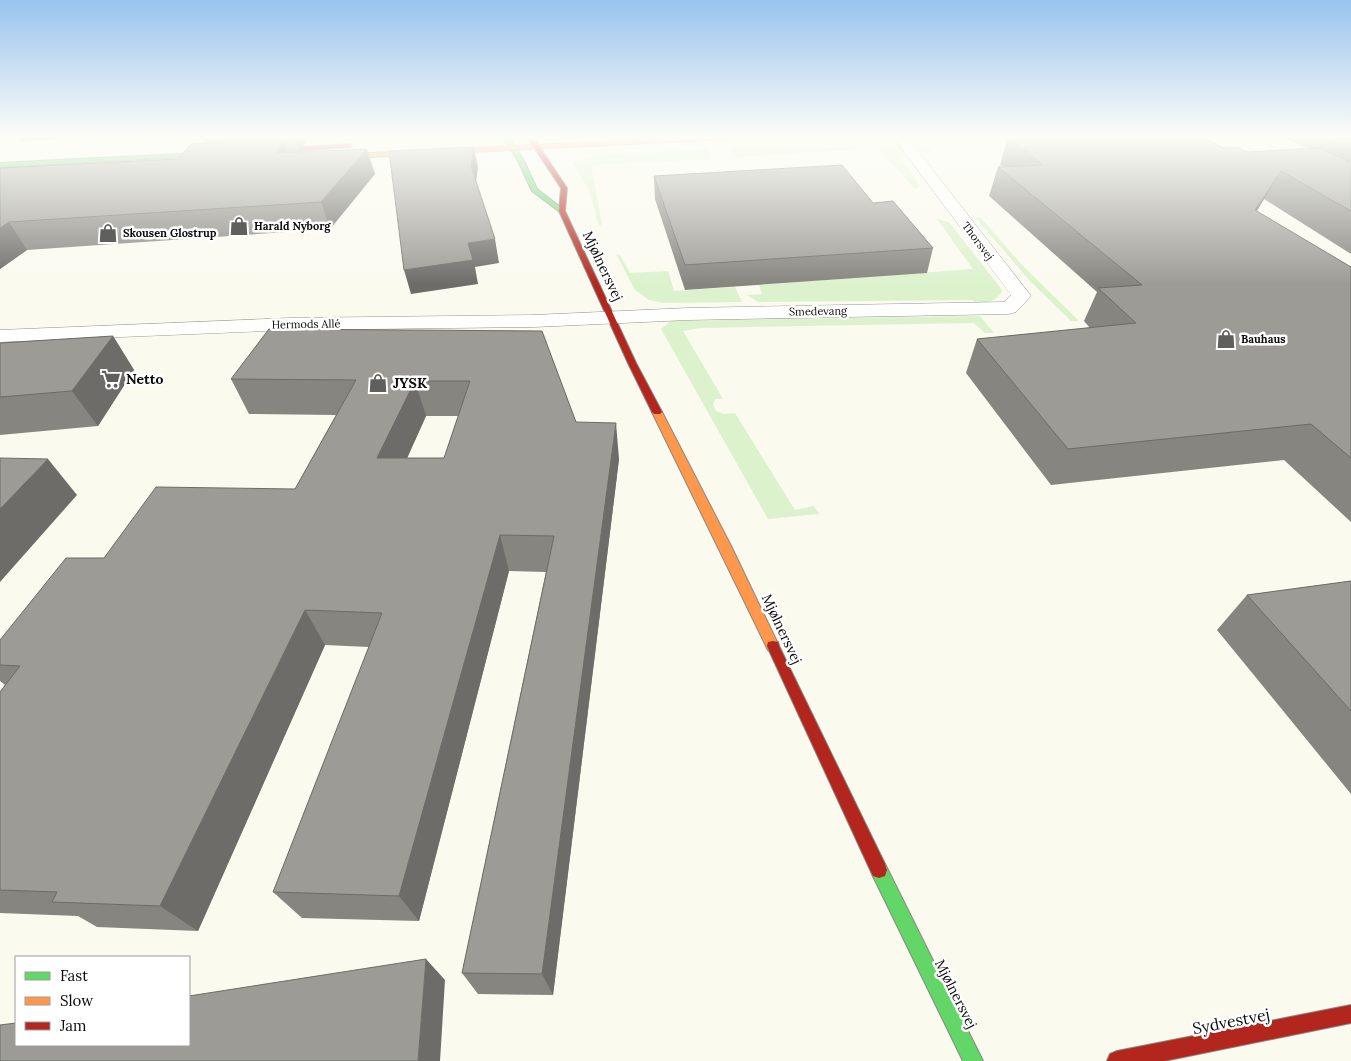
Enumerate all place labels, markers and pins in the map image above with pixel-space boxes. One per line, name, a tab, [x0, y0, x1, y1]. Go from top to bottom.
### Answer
shop icon: Harald Nyborg	[228, 215, 250, 237]
place label: Harald Nyborg	[254, 219, 331, 233]
shop icon: Skousen Glostrup	[97, 222, 119, 244]
place label: Skousen Glostrup	[123, 226, 217, 240]
shop icon: Bauhaus	[1215, 328, 1237, 350]
place label: Bauhaus	[1241, 332, 1286, 346]
supermarket icon: Netto	[100, 368, 122, 390]
place label: Netto	[126, 370, 164, 388]
shop icon: JYSK	[367, 372, 389, 394]
place label: JYSK	[393, 374, 427, 392]

